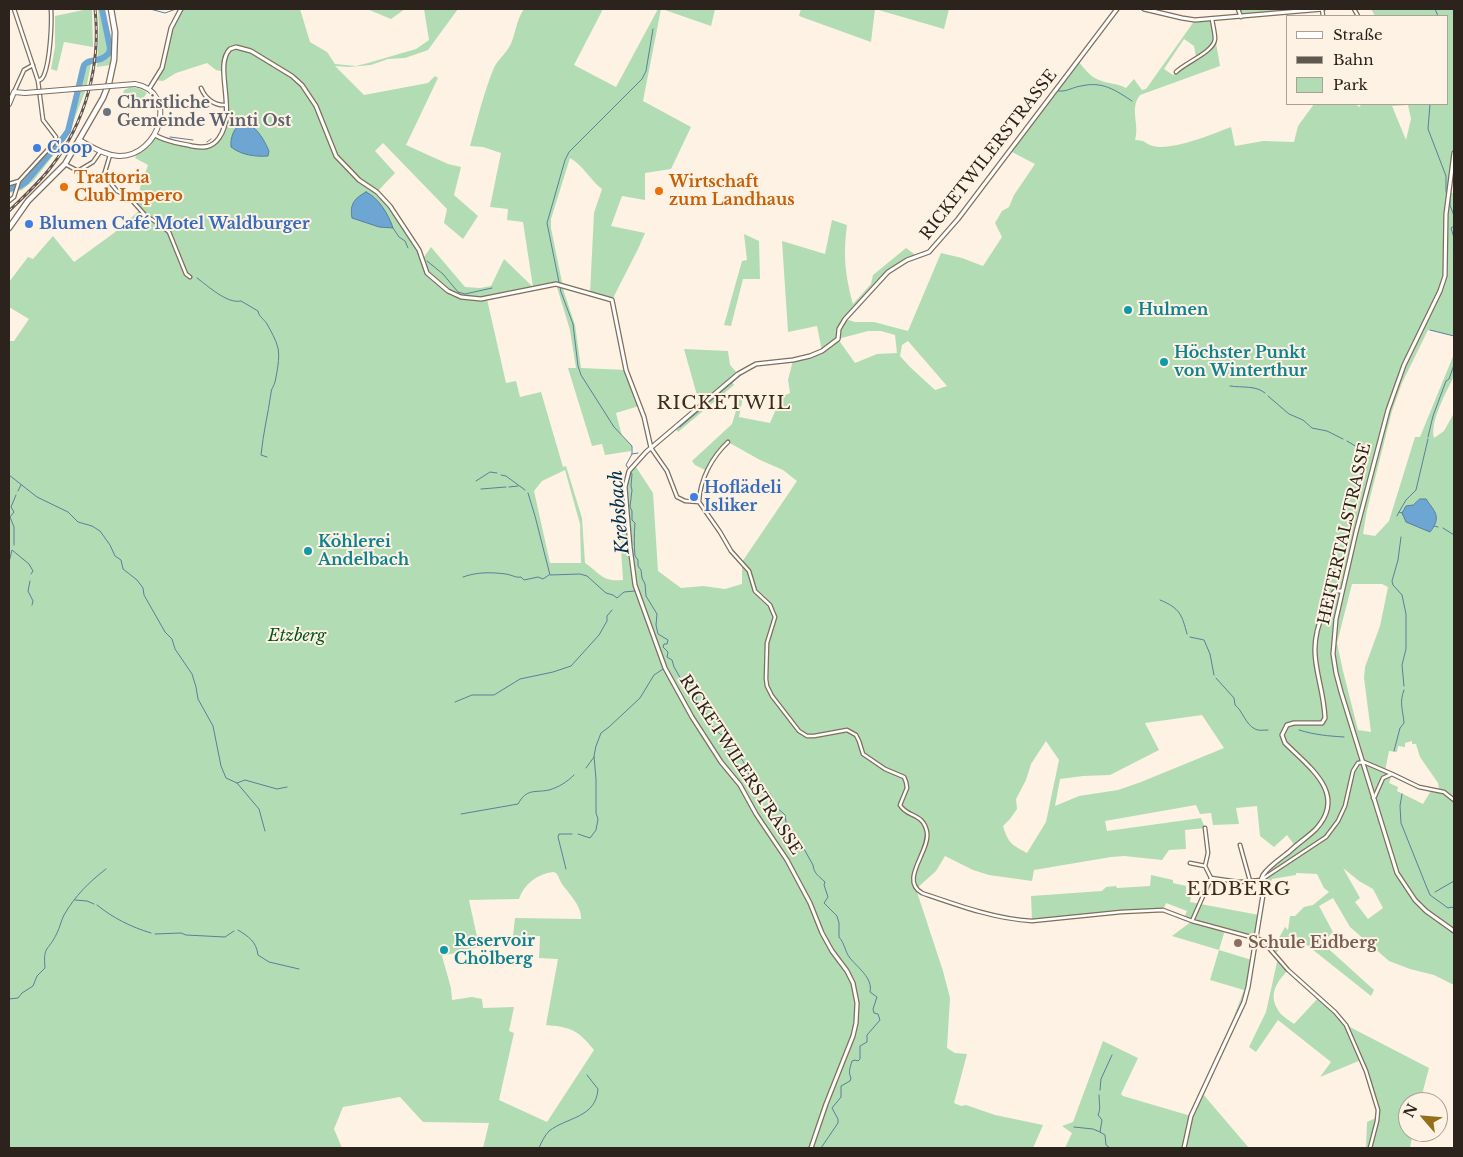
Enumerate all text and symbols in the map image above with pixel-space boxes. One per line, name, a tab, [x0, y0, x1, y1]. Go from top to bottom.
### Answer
legend	[1286, 15, 1448, 105]
text: Straße	[1333, 25, 1383, 44]
text: Bahn	[1333, 50, 1373, 69]
street label: RICKETWILERSTRASSE	[917, 66, 1061, 244]
text: Park	[1333, 75, 1368, 94]
place label: Christliche Gemeinde Winti Ost	[117, 93, 291, 131]
marker: Christliche Gemeinde Winti Ost	[101, 106, 113, 118]
place label: Coop	[47, 138, 92, 158]
marker: Coop	[31, 142, 43, 154]
place label: Trattoria Club Impero	[74, 168, 183, 206]
place label: Wirtschaft zum Landhaus	[669, 172, 795, 210]
marker: Trattoria Club Impero	[58, 181, 70, 193]
marker: Wirtschaft zum Landhaus	[653, 185, 665, 197]
place label: Blumen Café Motel Waldburger	[39, 214, 310, 234]
marker: Blumen Café Motel Waldburger	[23, 218, 35, 230]
place label: Hulmen	[1138, 300, 1208, 320]
marker: Hulmen	[1122, 304, 1134, 316]
place label: Höchster Punkt von Winterthur	[1174, 343, 1307, 381]
marker: Höchster Punkt von Winterthur	[1158, 356, 1170, 368]
district label: RICKETWIL	[655, 393, 793, 415]
street label: HEITERTALSTRASSE	[1315, 441, 1375, 627]
water label: Krebsbach	[606, 469, 634, 555]
place label: Hoflädeli Isliker	[704, 478, 782, 516]
marker: Hoflädeli Isliker	[688, 491, 700, 503]
place label: Köhlerei Andelbach	[318, 532, 409, 570]
marker: Köhlerei Andelbach	[302, 545, 314, 557]
park label: Etzberg	[268, 626, 326, 646]
street label: RICKETWILERSTRASSE	[675, 672, 805, 858]
district label: EIDBERG	[1186, 879, 1292, 901]
place label: Reservoir Chölberg	[454, 931, 535, 969]
place label: Schule Eidberg	[1248, 933, 1377, 953]
marker: Schule Eidberg	[1232, 937, 1244, 949]
marker: Reservoir Chölberg	[438, 944, 450, 956]
north arrow	[1398, 1092, 1448, 1142]
text: N	[1400, 1101, 1422, 1121]

